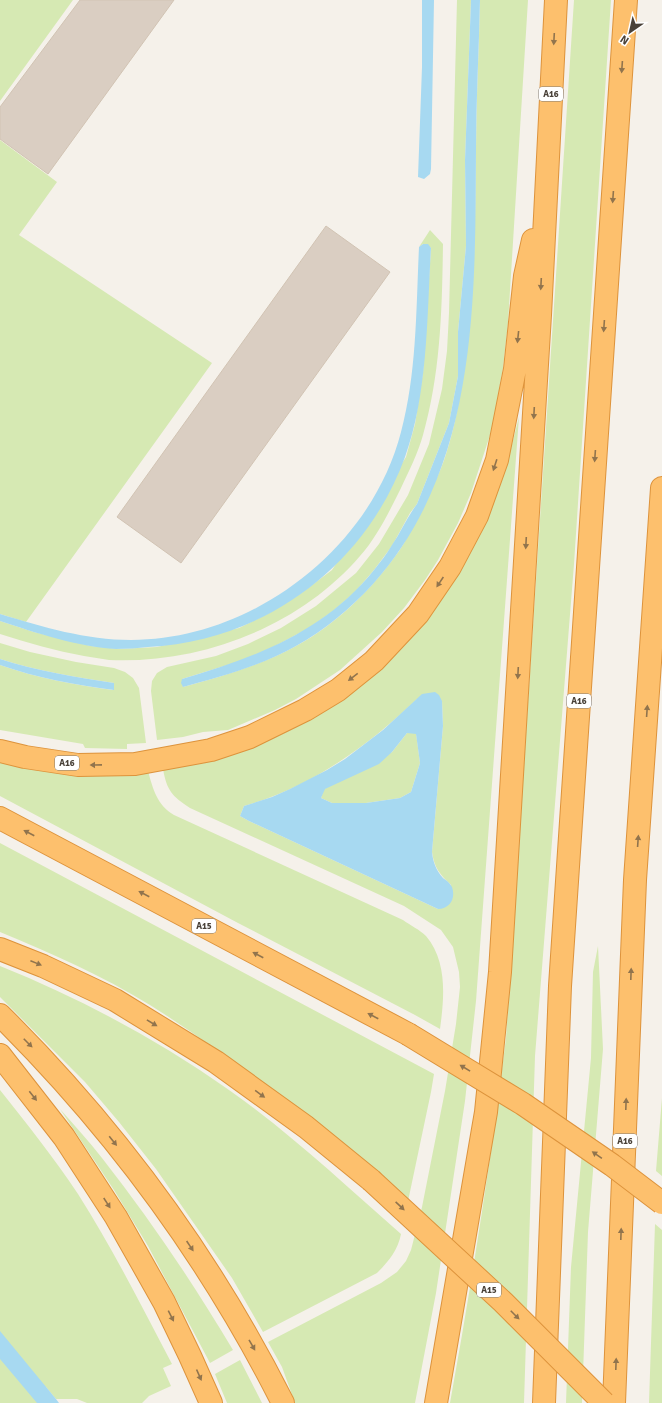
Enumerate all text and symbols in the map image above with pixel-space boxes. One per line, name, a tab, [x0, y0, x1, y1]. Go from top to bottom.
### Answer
north arrow	[610, 12, 650, 52]
text: N	[618, 32, 631, 47]
one-way arrow	[550, 33, 557, 45]
one-way arrow	[618, 61, 625, 73]
road number: A16	[539, 87, 563, 101]
one-way arrow	[609, 191, 616, 203]
one-way arrow	[538, 278, 544, 291]
one-way arrow	[600, 320, 607, 332]
one-way arrow	[515, 331, 521, 343]
one-way arrow	[530, 407, 537, 419]
one-way arrow	[592, 450, 598, 463]
one-way arrow	[492, 459, 498, 471]
one-way arrow	[522, 537, 529, 549]
one-way arrow	[436, 577, 444, 587]
one-way arrow	[515, 667, 521, 680]
one-way arrow	[348, 673, 359, 682]
road number: A16	[567, 694, 591, 708]
one-way arrow	[643, 705, 650, 717]
road number: A16	[55, 756, 79, 770]
one-way arrow	[89, 762, 102, 768]
one-way arrow	[23, 830, 35, 836]
one-way arrow	[634, 835, 641, 847]
one-way arrow	[138, 891, 149, 897]
road number: A15	[192, 919, 216, 933]
one-way arrow	[253, 952, 264, 958]
one-way arrow	[31, 961, 43, 967]
one-way arrow	[628, 968, 635, 980]
one-way arrow	[368, 1012, 379, 1019]
one-way arrow	[146, 1019, 158, 1026]
one-way arrow	[23, 1038, 33, 1048]
one-way arrow	[459, 1065, 471, 1072]
one-way arrow	[255, 1089, 266, 1098]
one-way arrow	[29, 1091, 37, 1102]
one-way arrow	[623, 1097, 629, 1110]
road number: A16	[613, 1134, 637, 1148]
one-way arrow	[108, 1136, 117, 1147]
one-way arrow	[592, 1151, 602, 1159]
one-way arrow	[103, 1198, 111, 1208]
one-way arrow	[395, 1202, 405, 1211]
one-way arrow	[617, 1228, 624, 1240]
one-way arrow	[186, 1240, 194, 1251]
road number: A15	[477, 1283, 501, 1297]
one-way arrow	[168, 1310, 174, 1322]
one-way arrow	[510, 1310, 520, 1320]
one-way arrow	[249, 1339, 256, 1351]
one-way arrow	[612, 1358, 619, 1370]
one-way arrow	[196, 1370, 202, 1381]

